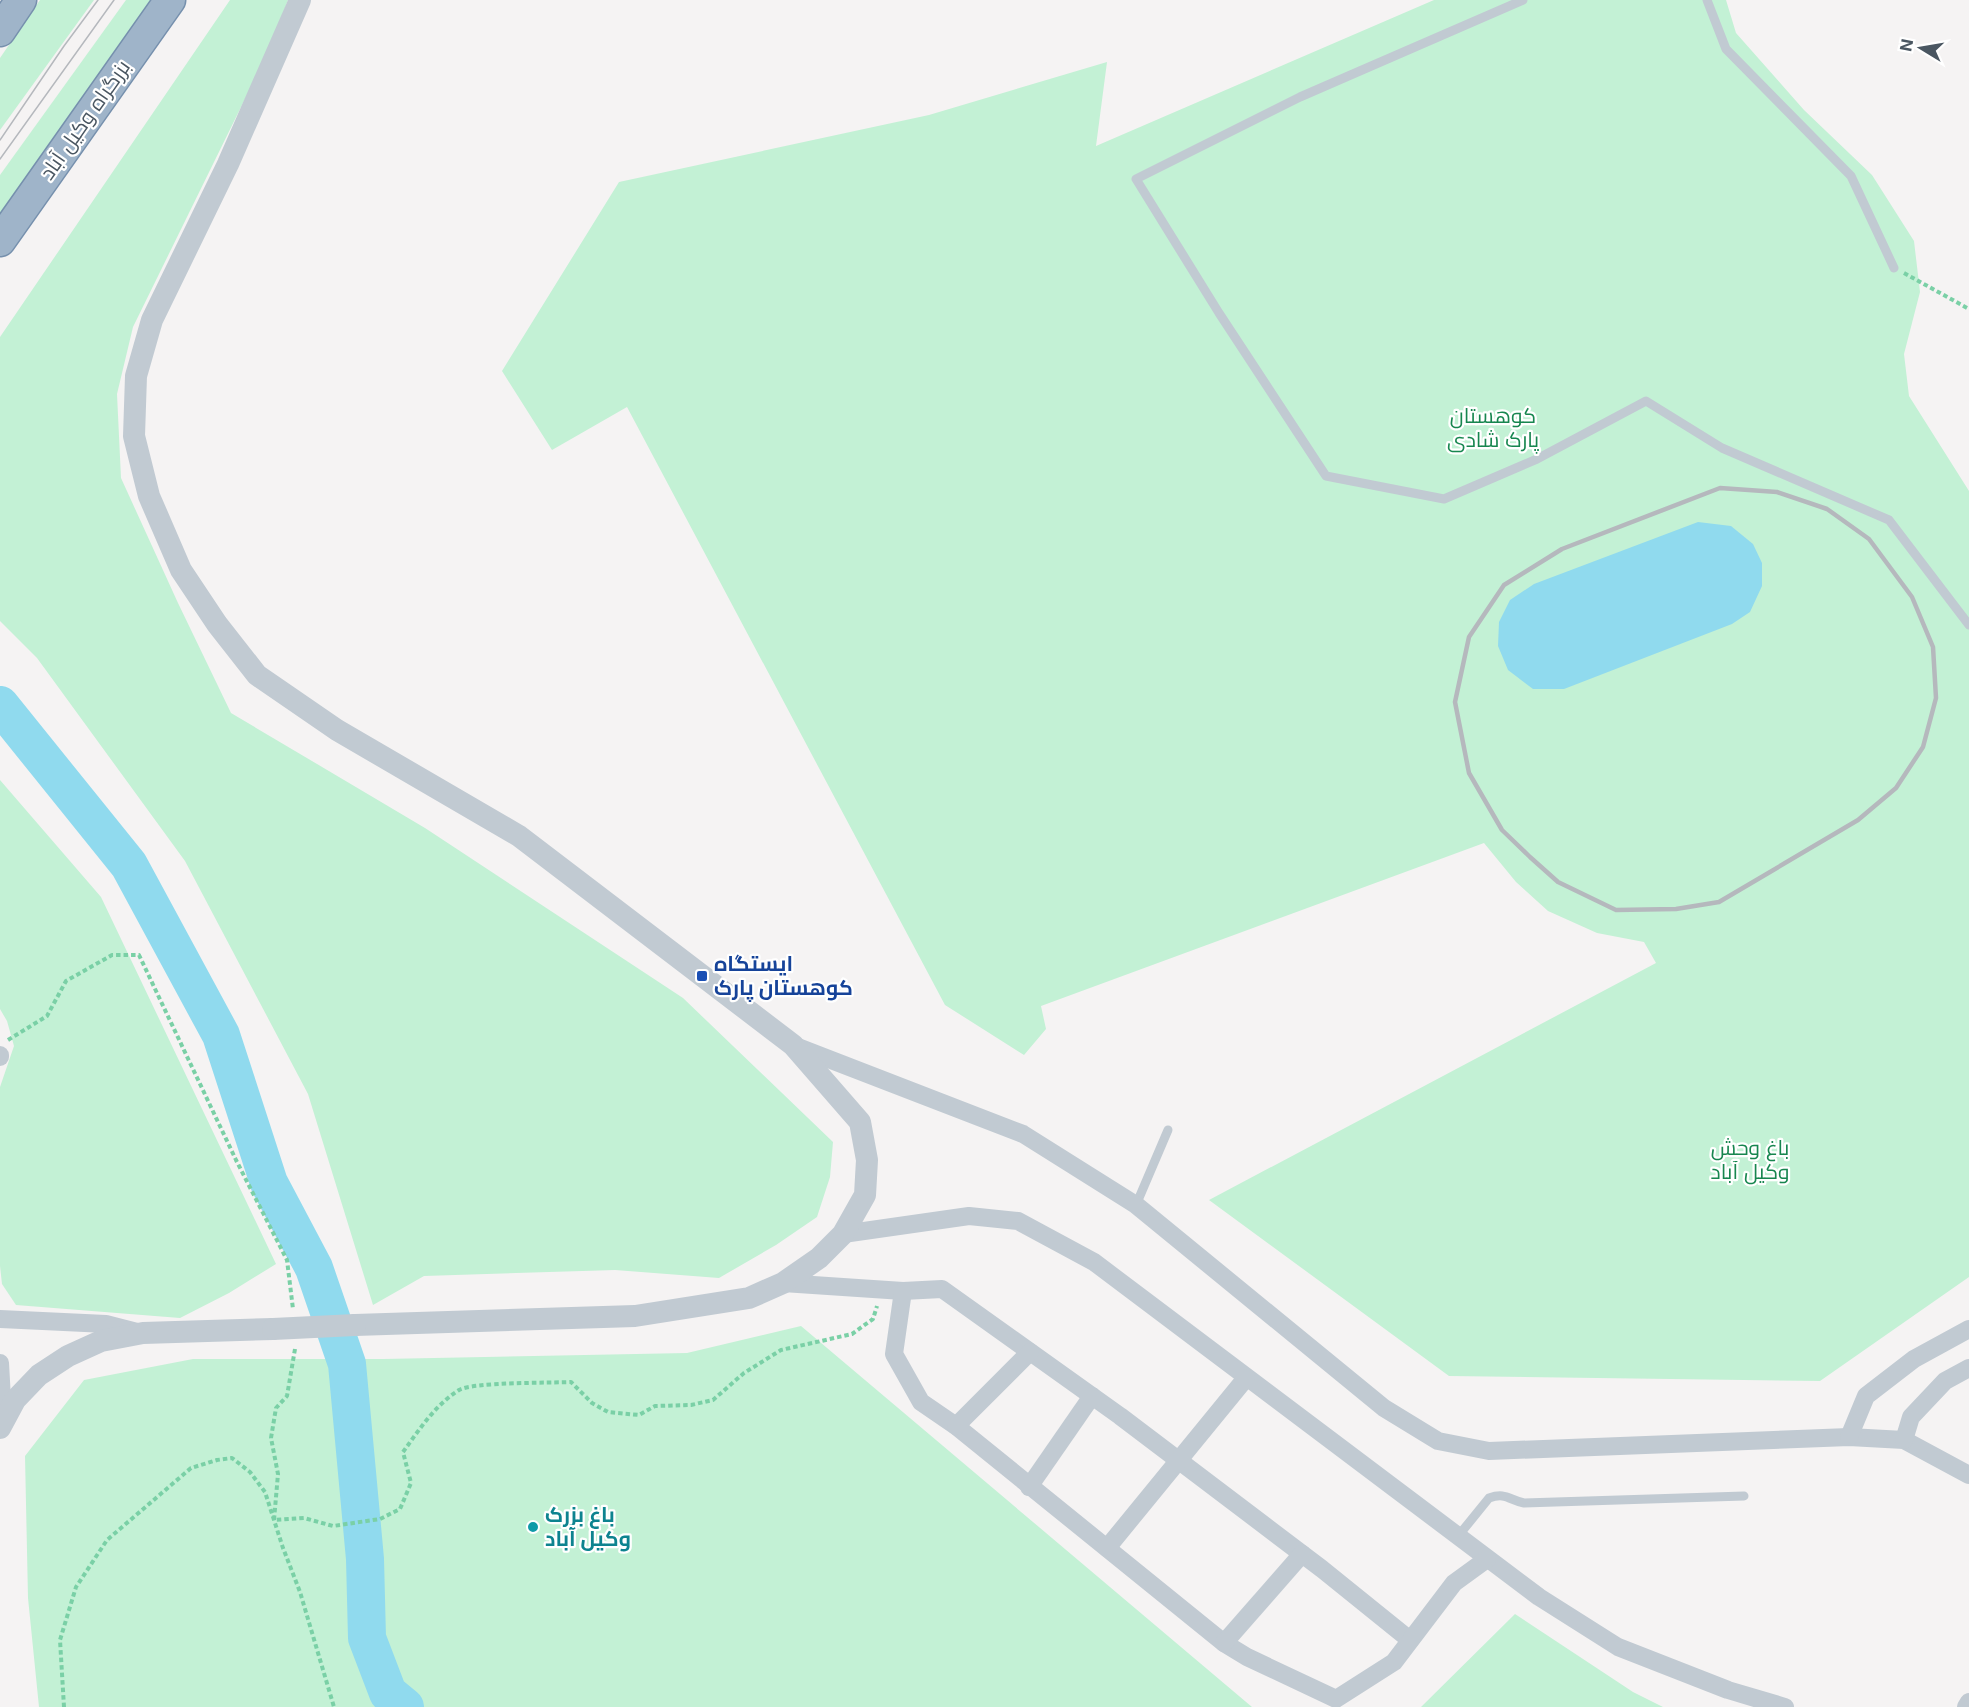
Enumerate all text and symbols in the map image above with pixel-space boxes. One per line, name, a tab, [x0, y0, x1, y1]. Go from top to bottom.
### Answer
north arrow	[1891, 18, 1951, 78]
text: N	[1895, 37, 1917, 53]
street label: بزرگراه وکیل آباد	[34, 55, 136, 185]
park label: کوهستان پارک شادی	[1447, 403, 1539, 454]
place label: ایستگاه کوهستان پارک	[714, 951, 853, 1003]
marker: ایستگاه کوهستان پارک	[695, 969, 709, 983]
park label: باغ وحش وکیل آباد	[1711, 1135, 1789, 1185]
place label: باغ بزرک وکیل آباد	[545, 1502, 631, 1552]
marker: باغ بزرک وکیل آباد	[526, 1520, 540, 1534]

